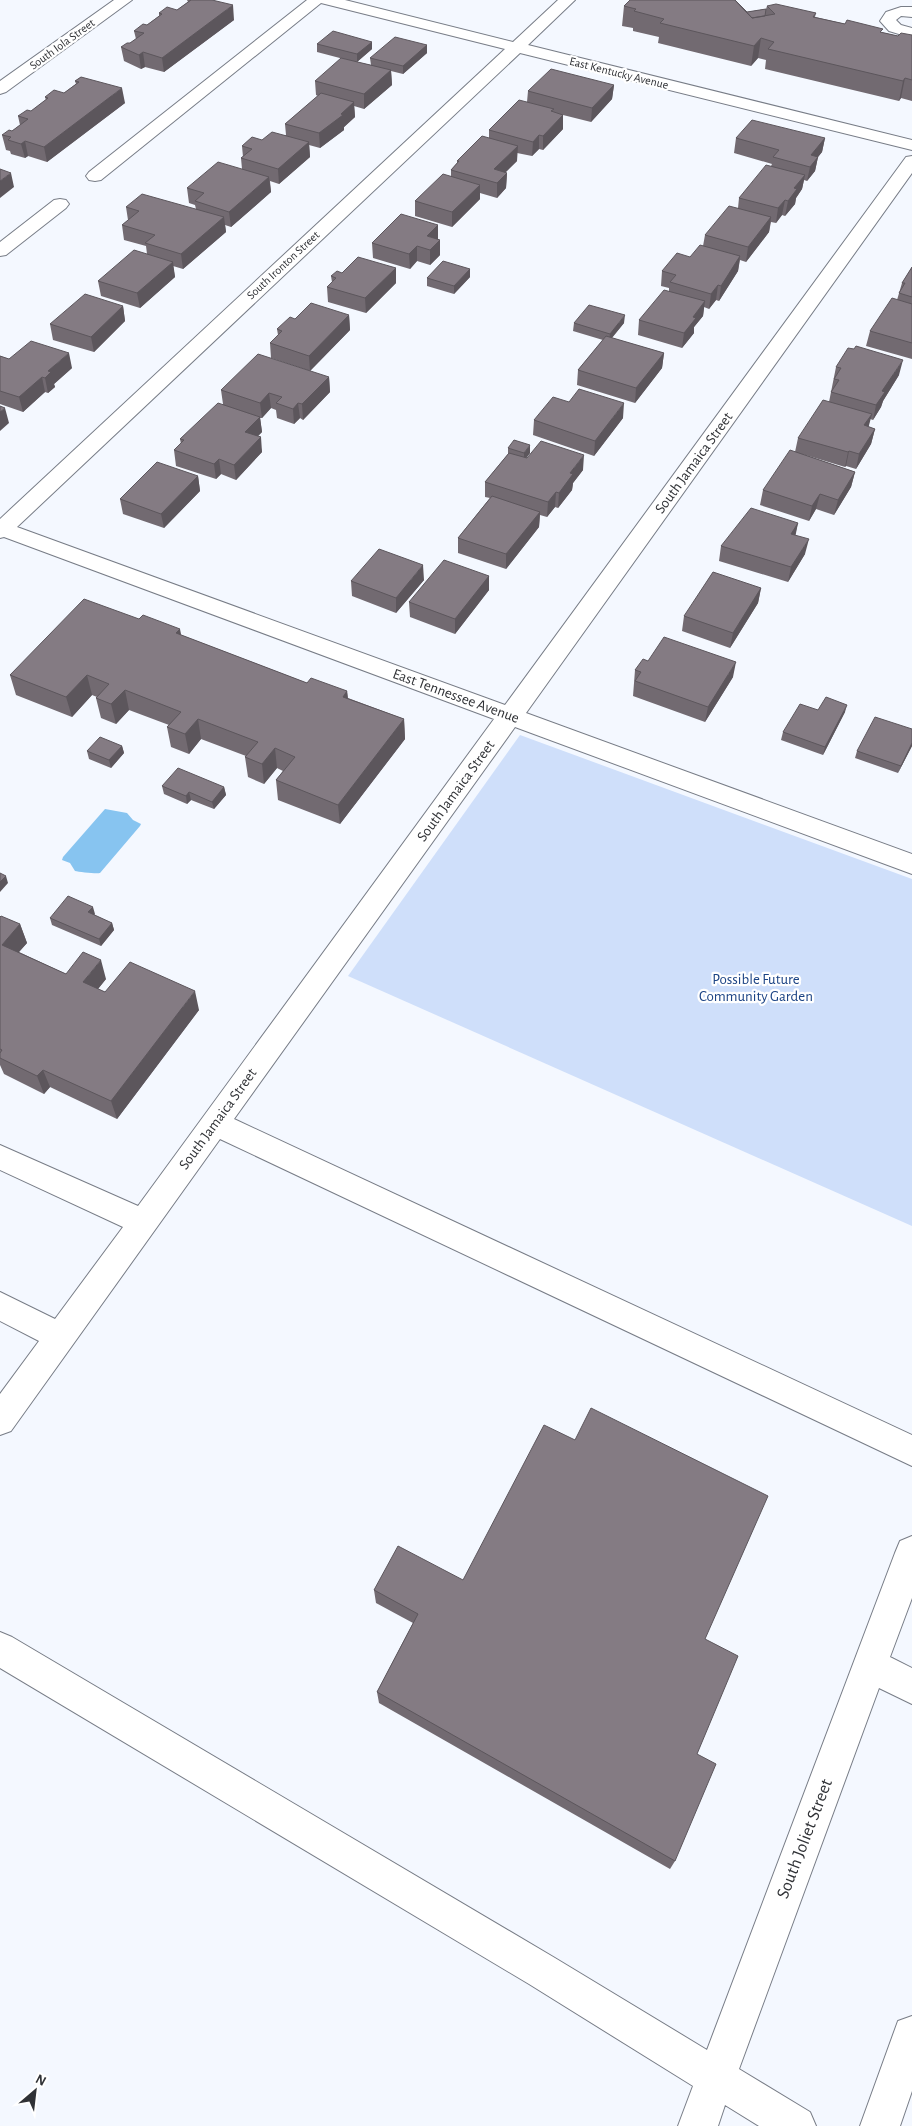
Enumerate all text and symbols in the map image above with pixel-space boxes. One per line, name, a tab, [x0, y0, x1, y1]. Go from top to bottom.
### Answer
street label: South Iola Street	[27, 16, 97, 72]
street label: East Kentucky Avenue	[568, 55, 670, 92]
street label: South Ironton Street	[244, 228, 322, 302]
street label: South Jamaica Street	[652, 410, 736, 516]
street label: East Tennessee Avenue	[391, 666, 521, 726]
street label: South Jamaica Street	[414, 738, 498, 844]
park label: Possible Future Community Garden	[699, 972, 813, 1004]
street label: South Jamaica Street	[176, 1066, 260, 1172]
street label: South Joliet Street	[774, 1777, 836, 1901]
north arrow	[10, 2066, 60, 2116]
text: N	[33, 2072, 48, 2089]

